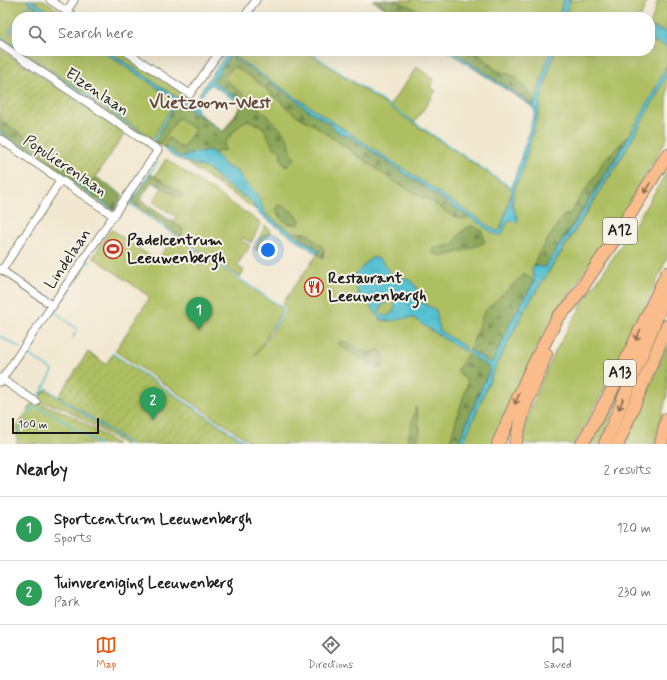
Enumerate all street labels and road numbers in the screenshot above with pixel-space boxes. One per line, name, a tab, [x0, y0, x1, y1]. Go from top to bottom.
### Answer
street label: Elzenlaan	[61, 63, 133, 121]
street label: Populierenlaan	[19, 130, 111, 202]
road number: A12	[603, 218, 637, 244]
street label: Lindelaan	[40, 225, 96, 293]
road number: A13	[604, 360, 636, 386]

